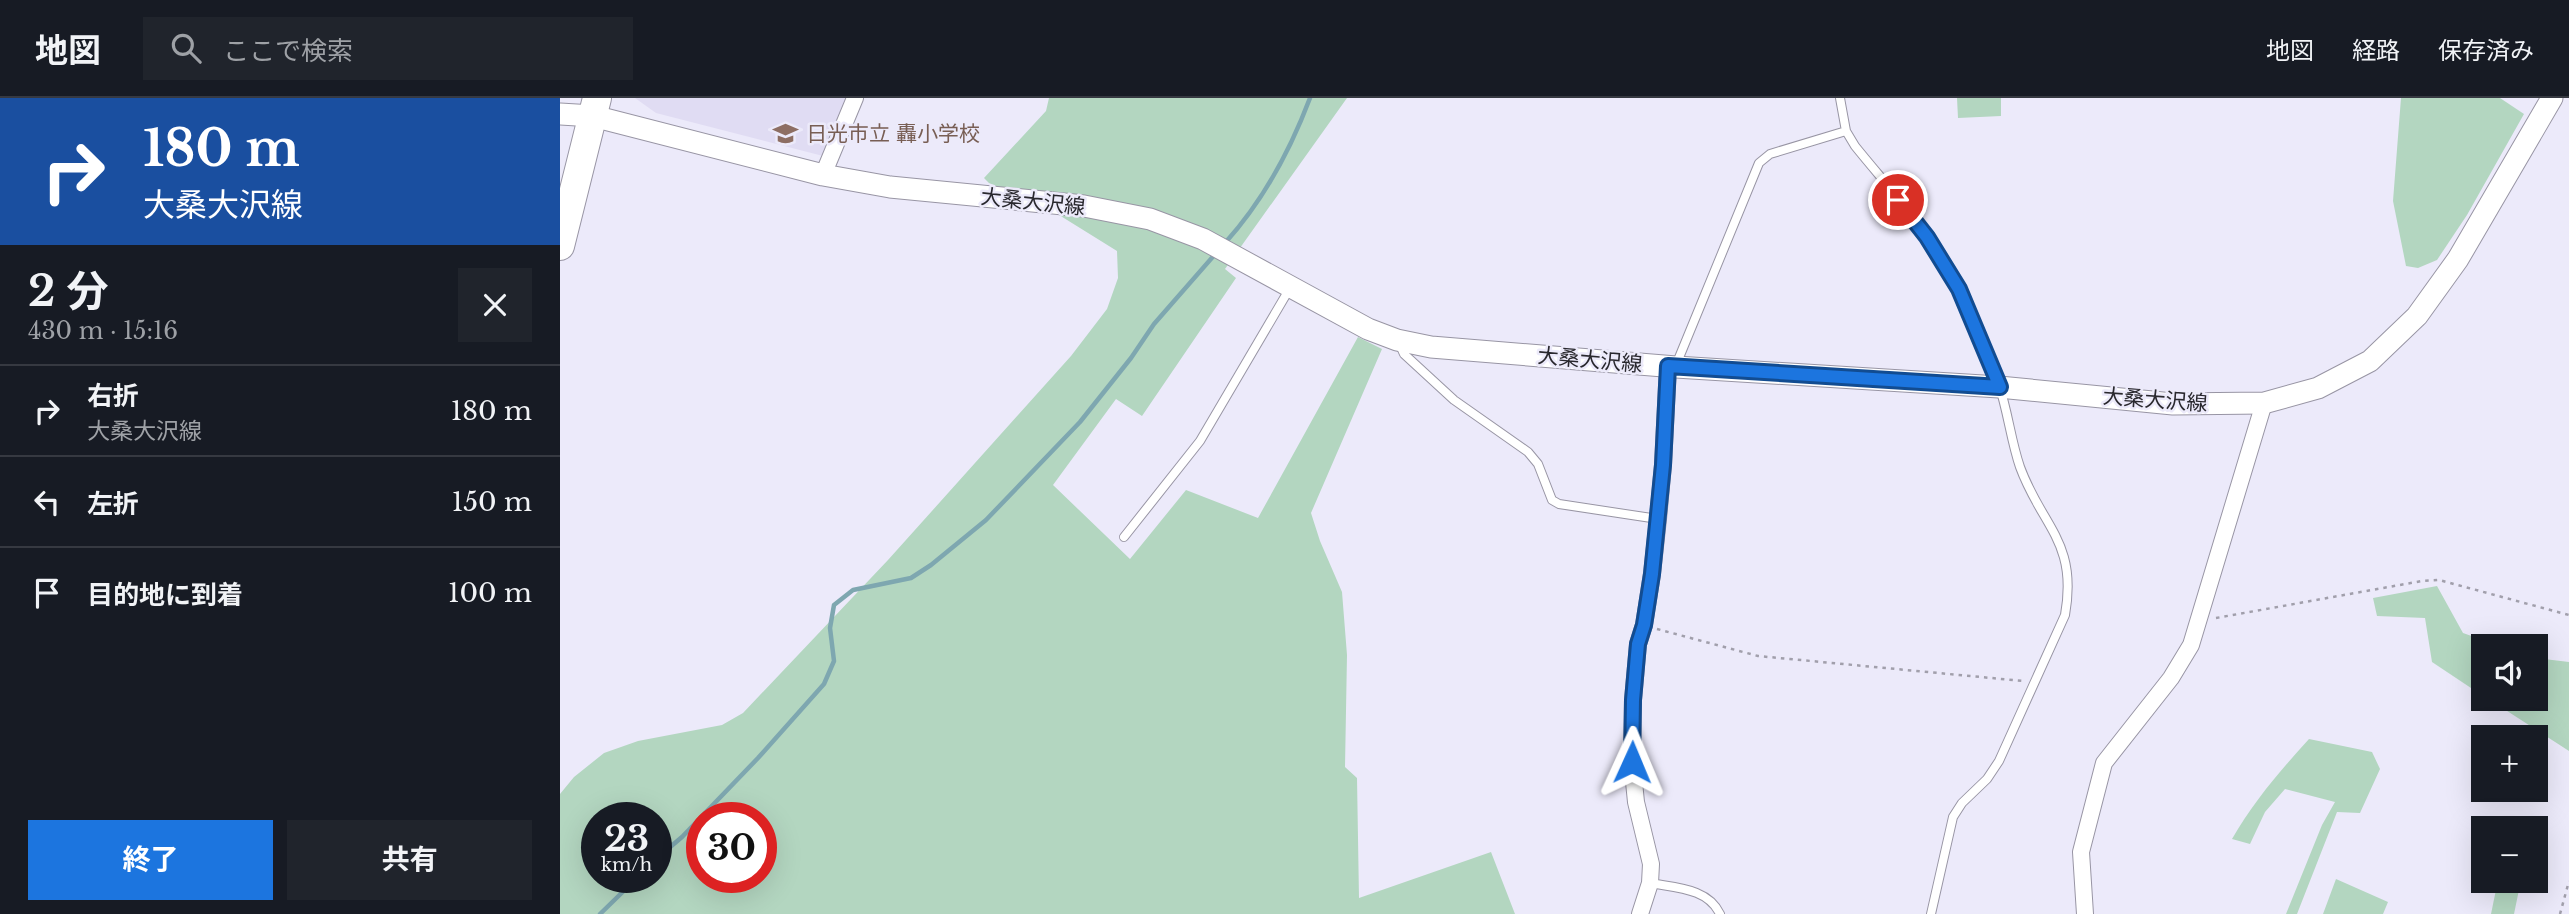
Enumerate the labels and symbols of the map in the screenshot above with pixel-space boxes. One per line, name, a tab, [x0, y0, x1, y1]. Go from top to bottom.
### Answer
school or university icon: 日光市立 轟小学校	[772, 120, 800, 148]
place label: 日光市立 轟小学校	[806, 121, 980, 147]
pin	[1868, 170, 1928, 230]
street label: 大桑大沢線	[979, 184, 1087, 220]
street label: 大桑大沢線	[1537, 342, 1643, 378]
street label: 大桑大沢線	[2102, 383, 2208, 417]
position arrow	[1595, 725, 1669, 799]
speed limit sign: 30	[686, 802, 777, 893]

